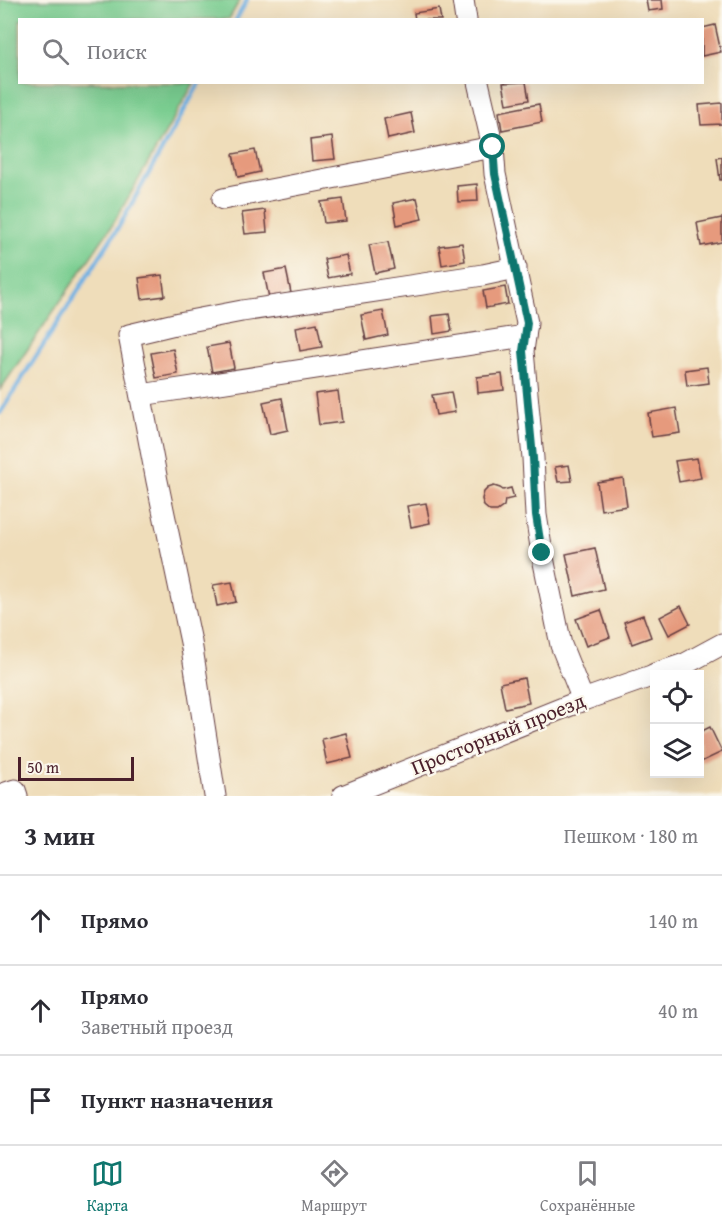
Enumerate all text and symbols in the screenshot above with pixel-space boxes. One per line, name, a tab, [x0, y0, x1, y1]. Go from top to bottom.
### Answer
search box	[18, 18, 704, 84]
icon: search	[39, 35, 72, 68]
text: Поиск	[87, 35, 147, 67]
route start	[479, 133, 505, 159]
route end	[528, 539, 554, 565]
map controls	[650, 670, 704, 778]
button: locate	[650, 670, 704, 724]
street label: Просторный проезд	[406, 684, 590, 783]
button: layers	[650, 724, 704, 778]
scale bar	[18, 754, 134, 782]
text: 50 m	[27, 755, 59, 779]
text: 3 мин	[24, 816, 95, 855]
text: Пешком · 180 m	[564, 821, 698, 850]
icon: ahead	[24, 904, 57, 937]
text: Прямо	[81, 904, 148, 936]
text: 140 m	[648, 906, 698, 935]
text: Прямо	[81, 980, 148, 1012]
icon: ahead	[24, 994, 57, 1027]
text: 40 m	[658, 996, 698, 1025]
text: Заветный проезд	[81, 1012, 233, 1041]
icon: arrive	[24, 1084, 57, 1117]
text: Пункт назначения	[81, 1084, 273, 1116]
tab: Карта	[87, 1157, 128, 1217]
tab: Маршрут	[301, 1157, 367, 1217]
tab: Сохранённые	[540, 1157, 635, 1217]

